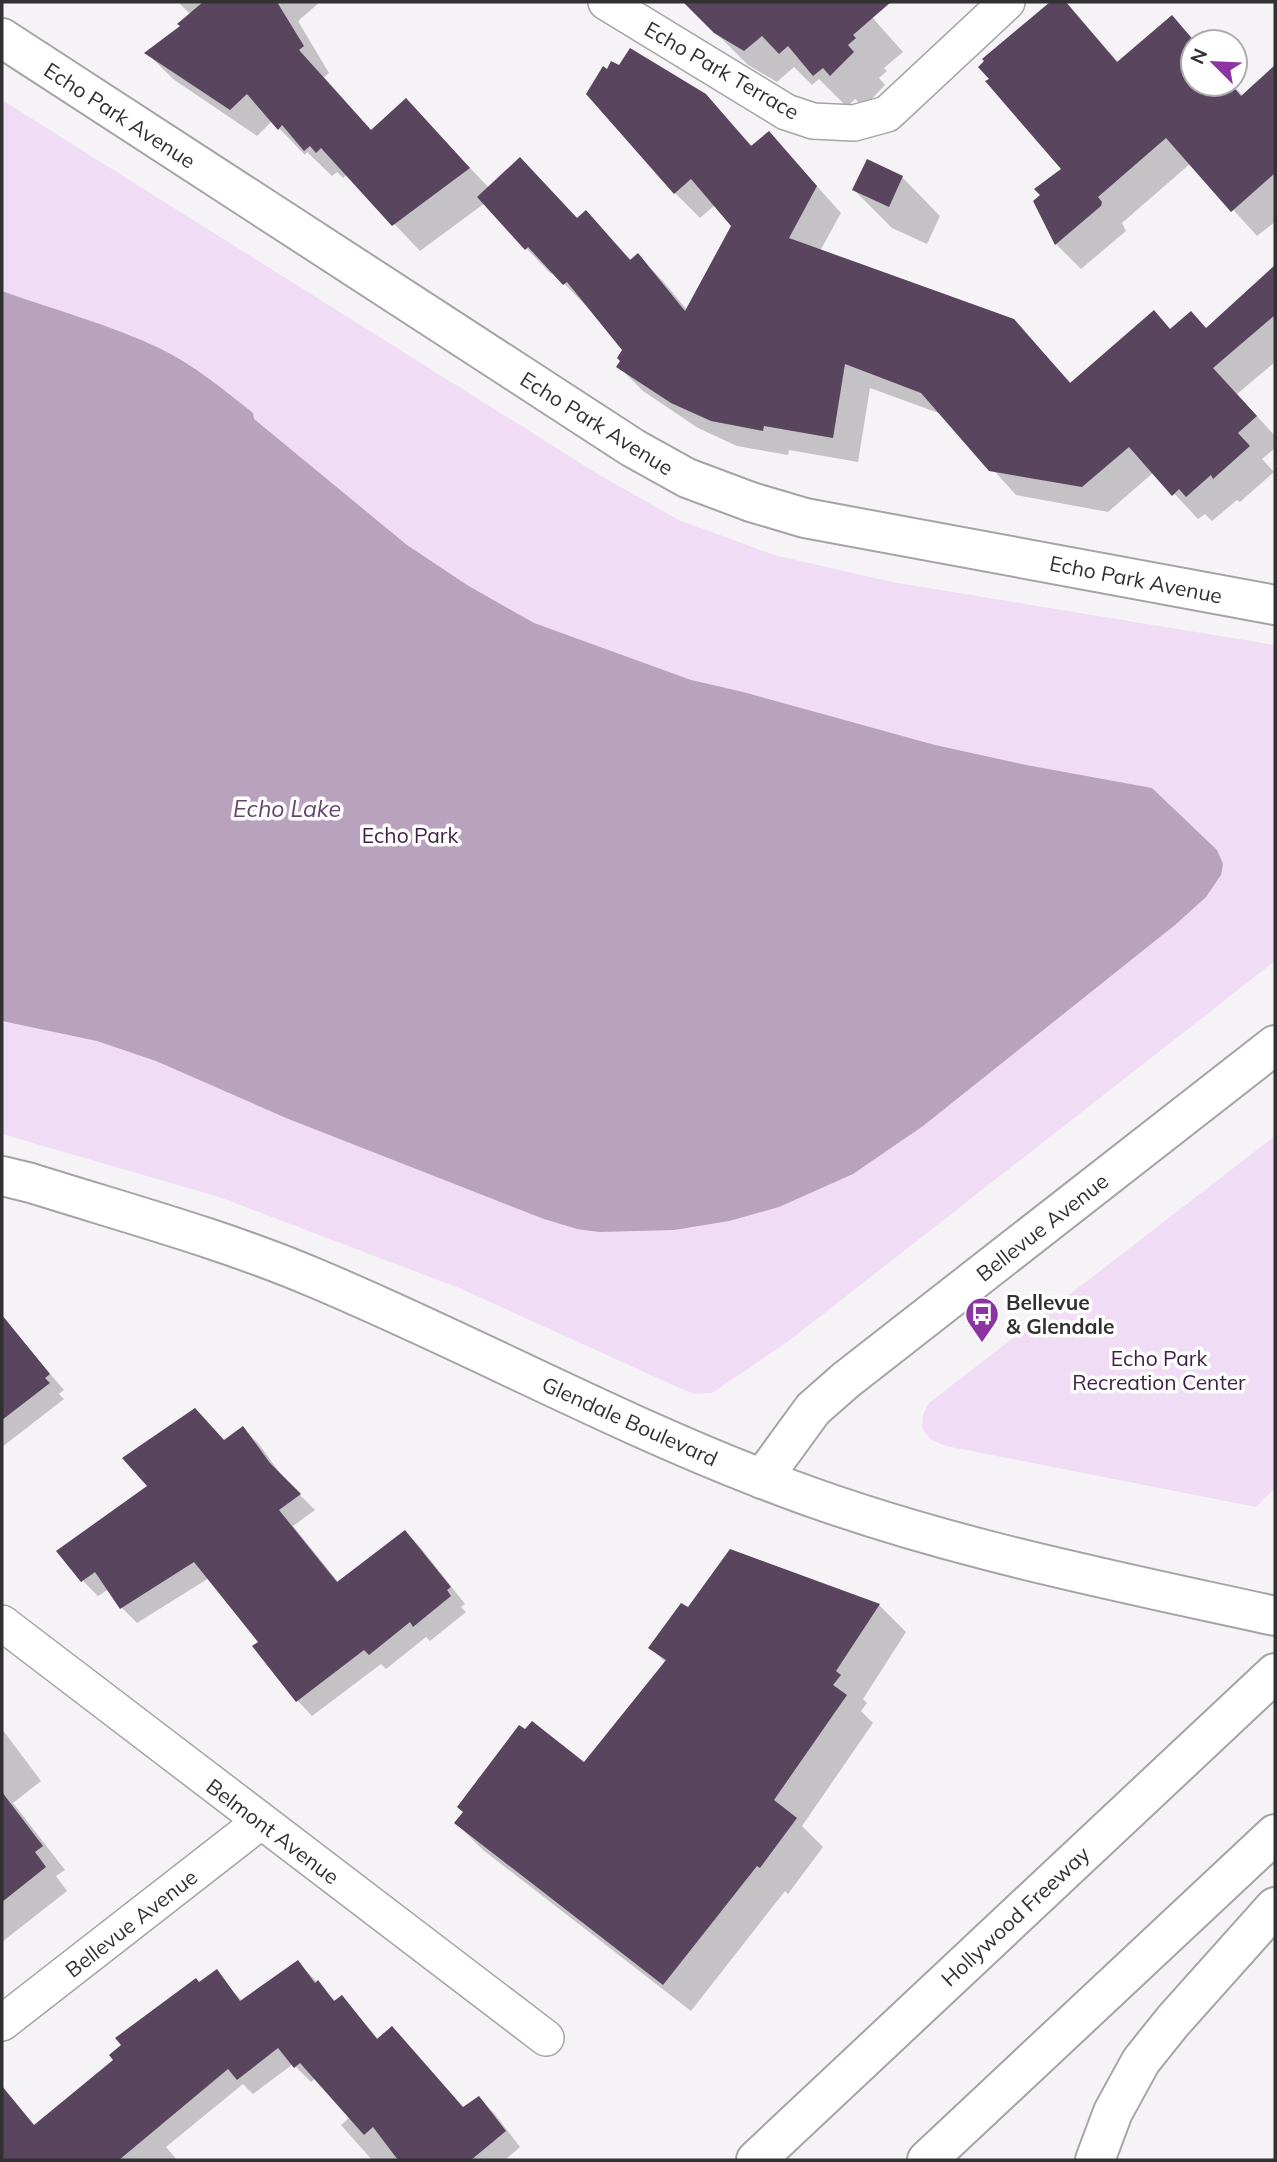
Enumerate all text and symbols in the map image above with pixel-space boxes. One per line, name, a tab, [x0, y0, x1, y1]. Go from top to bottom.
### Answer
street label: Echo Park Terrace	[640, 15, 804, 125]
north arrow	[1179, 28, 1249, 98]
text: N	[1185, 45, 1212, 68]
street label: Echo Park Avenue	[39, 56, 201, 174]
street label: Echo Park Avenue	[516, 366, 678, 480]
street label: Echo Park Avenue	[1047, 550, 1225, 608]
water label: Echo Lake	[233, 794, 341, 823]
park label: Echo Park	[362, 822, 459, 848]
street label: Bellevue Avenue	[971, 1167, 1113, 1287]
place label: Bellevue & Glendale	[1006, 1289, 1114, 1339]
bus stop icon: Bellevue & Glendale	[963, 1295, 1001, 1344]
park label: Echo Park Recreation Center	[1072, 1345, 1246, 1395]
street label: Glendale Boulevard	[538, 1371, 722, 1471]
street label: Belmont Avenue	[202, 1773, 344, 1889]
street label: Hollywood Freeway	[936, 1841, 1094, 1991]
street label: Bellevue Avenue	[60, 1863, 202, 1983]

